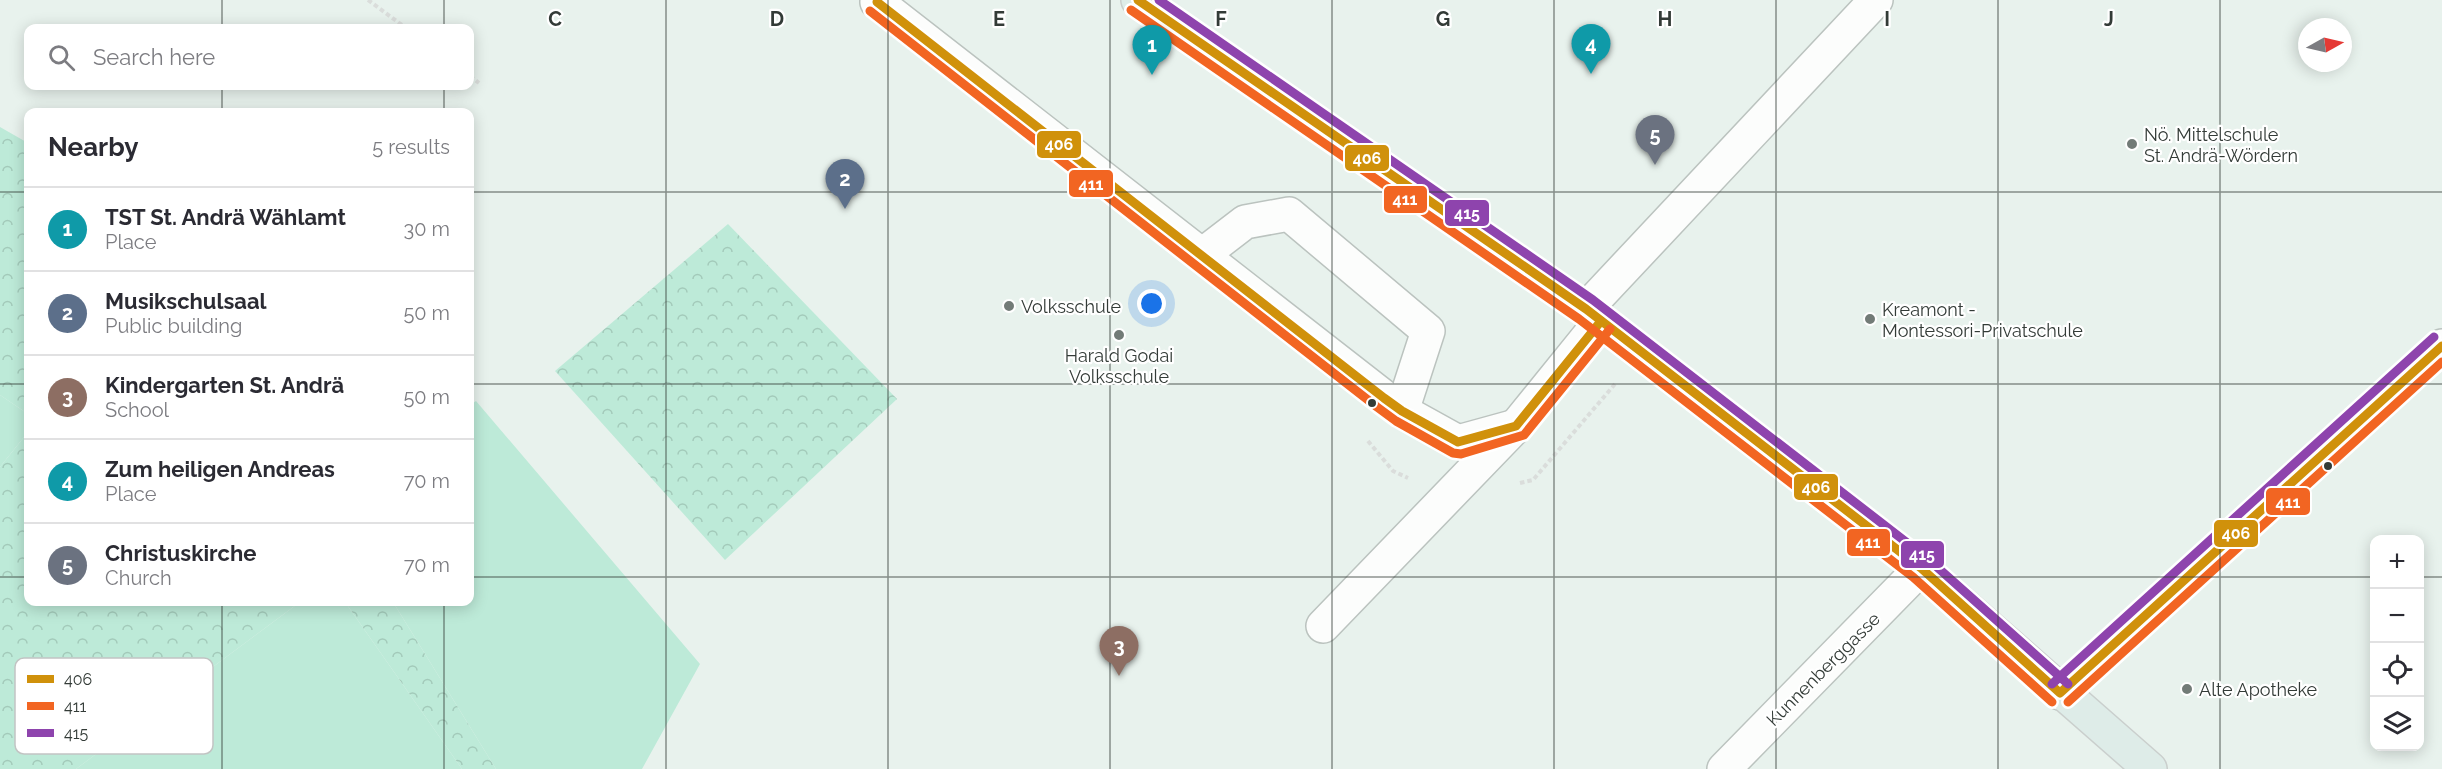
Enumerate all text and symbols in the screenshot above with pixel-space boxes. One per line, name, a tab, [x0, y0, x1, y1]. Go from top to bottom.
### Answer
text: C	[548, 7, 562, 31]
text: D	[770, 7, 784, 31]
text: E	[993, 7, 1005, 31]
text: F	[1215, 7, 1227, 31]
text: G	[1436, 7, 1450, 31]
text: H	[1658, 7, 1672, 31]
text: I	[1884, 7, 1890, 31]
text: J	[2104, 7, 2114, 31]
north arrow	[2298, 18, 2352, 72]
search box	[24, 24, 474, 90]
pin: 4	[1572, 25, 1610, 74]
pin: 1	[1132, 26, 1172, 75]
icon: search	[45, 41, 78, 74]
text: Search here	[93, 44, 215, 70]
pin: 5	[1636, 116, 1674, 165]
place label: Nö. Mittelschule St. Andrä-Wördern	[2144, 124, 2298, 166]
line badge: 406	[1036, 130, 1082, 159]
text: Nearby	[48, 132, 138, 162]
text: 5 results	[372, 135, 450, 159]
text: 406	[1045, 135, 1074, 154]
marker: Nö. Mittelschule St. Andrä-Wördern	[2125, 137, 2139, 151]
line badge: 406	[1344, 144, 1390, 172]
text: 406	[1353, 149, 1382, 168]
pin: 2	[826, 160, 864, 209]
line badge: 411	[1068, 169, 1114, 198]
text: 411	[1079, 175, 1104, 194]
line badge: 411	[1383, 185, 1428, 214]
text: 411	[1393, 190, 1418, 209]
line badge: 415	[1444, 199, 1490, 227]
text: TST St. Andrä Wählamt	[105, 204, 346, 230]
text: 415	[1454, 204, 1480, 223]
text: 1	[63, 217, 72, 241]
text: 30 m	[404, 217, 450, 241]
text: Place	[105, 230, 156, 254]
text: Musikschulsaal	[105, 288, 267, 314]
your location	[1137, 289, 1166, 318]
place label: Volksschule	[1021, 296, 1122, 317]
marker: Volksschule	[1002, 299, 1016, 313]
place label: Kreamont - Montessori-Privatschule	[1882, 299, 2083, 341]
text: 2	[62, 301, 73, 325]
text: 50 m	[403, 301, 450, 325]
marker: Kreamont - Montessori-Privatschule	[1863, 312, 1877, 326]
text: Public building	[105, 314, 242, 338]
marker: Harald Godai Volksschule	[1112, 328, 1126, 342]
place label: Harald Godai Volksschule	[1065, 345, 1173, 387]
text: Kindergarten St. Andrä	[105, 372, 344, 398]
text: 3	[62, 385, 73, 409]
text: 50 m	[403, 385, 450, 409]
unlabelled marker	[1366, 397, 1378, 409]
text: School	[105, 398, 169, 422]
text: Zum heiligen Andreas	[105, 456, 335, 482]
unlabelled marker	[2322, 460, 2334, 472]
text: 4	[62, 469, 73, 493]
text: 70 m	[404, 469, 450, 493]
line badge: 406	[1793, 473, 1839, 501]
text: 406	[1802, 478, 1831, 497]
text: Place	[105, 482, 156, 506]
line badge: 411	[2265, 487, 2311, 516]
text: 411	[2276, 493, 2301, 512]
line badge: 406	[2213, 519, 2259, 548]
text: 406	[2222, 524, 2251, 543]
line badge: 411	[1846, 528, 1891, 557]
text: 411	[1856, 533, 1881, 552]
map controls	[2370, 535, 2424, 751]
button: +	[2370, 535, 2424, 589]
text: Christuskirche	[105, 540, 256, 566]
line badge: 415	[1900, 540, 1945, 569]
text: 415	[1909, 545, 1935, 564]
text: 5	[62, 553, 73, 577]
text: 70 m	[404, 553, 450, 577]
text: Church	[105, 566, 172, 590]
button: −	[2370, 589, 2424, 643]
street label: Kunnenberggasse	[1762, 608, 1884, 730]
pin: 3	[1100, 626, 1138, 676]
button: locate	[2370, 643, 2424, 697]
legend	[15, 658, 213, 754]
text: 406	[64, 670, 92, 689]
place label: Alte Apotheke	[2199, 679, 2318, 700]
marker: Alte Apotheke	[2180, 682, 2194, 696]
text: 411	[64, 697, 87, 716]
button: layers	[2370, 697, 2424, 751]
text: 415	[64, 724, 89, 743]

